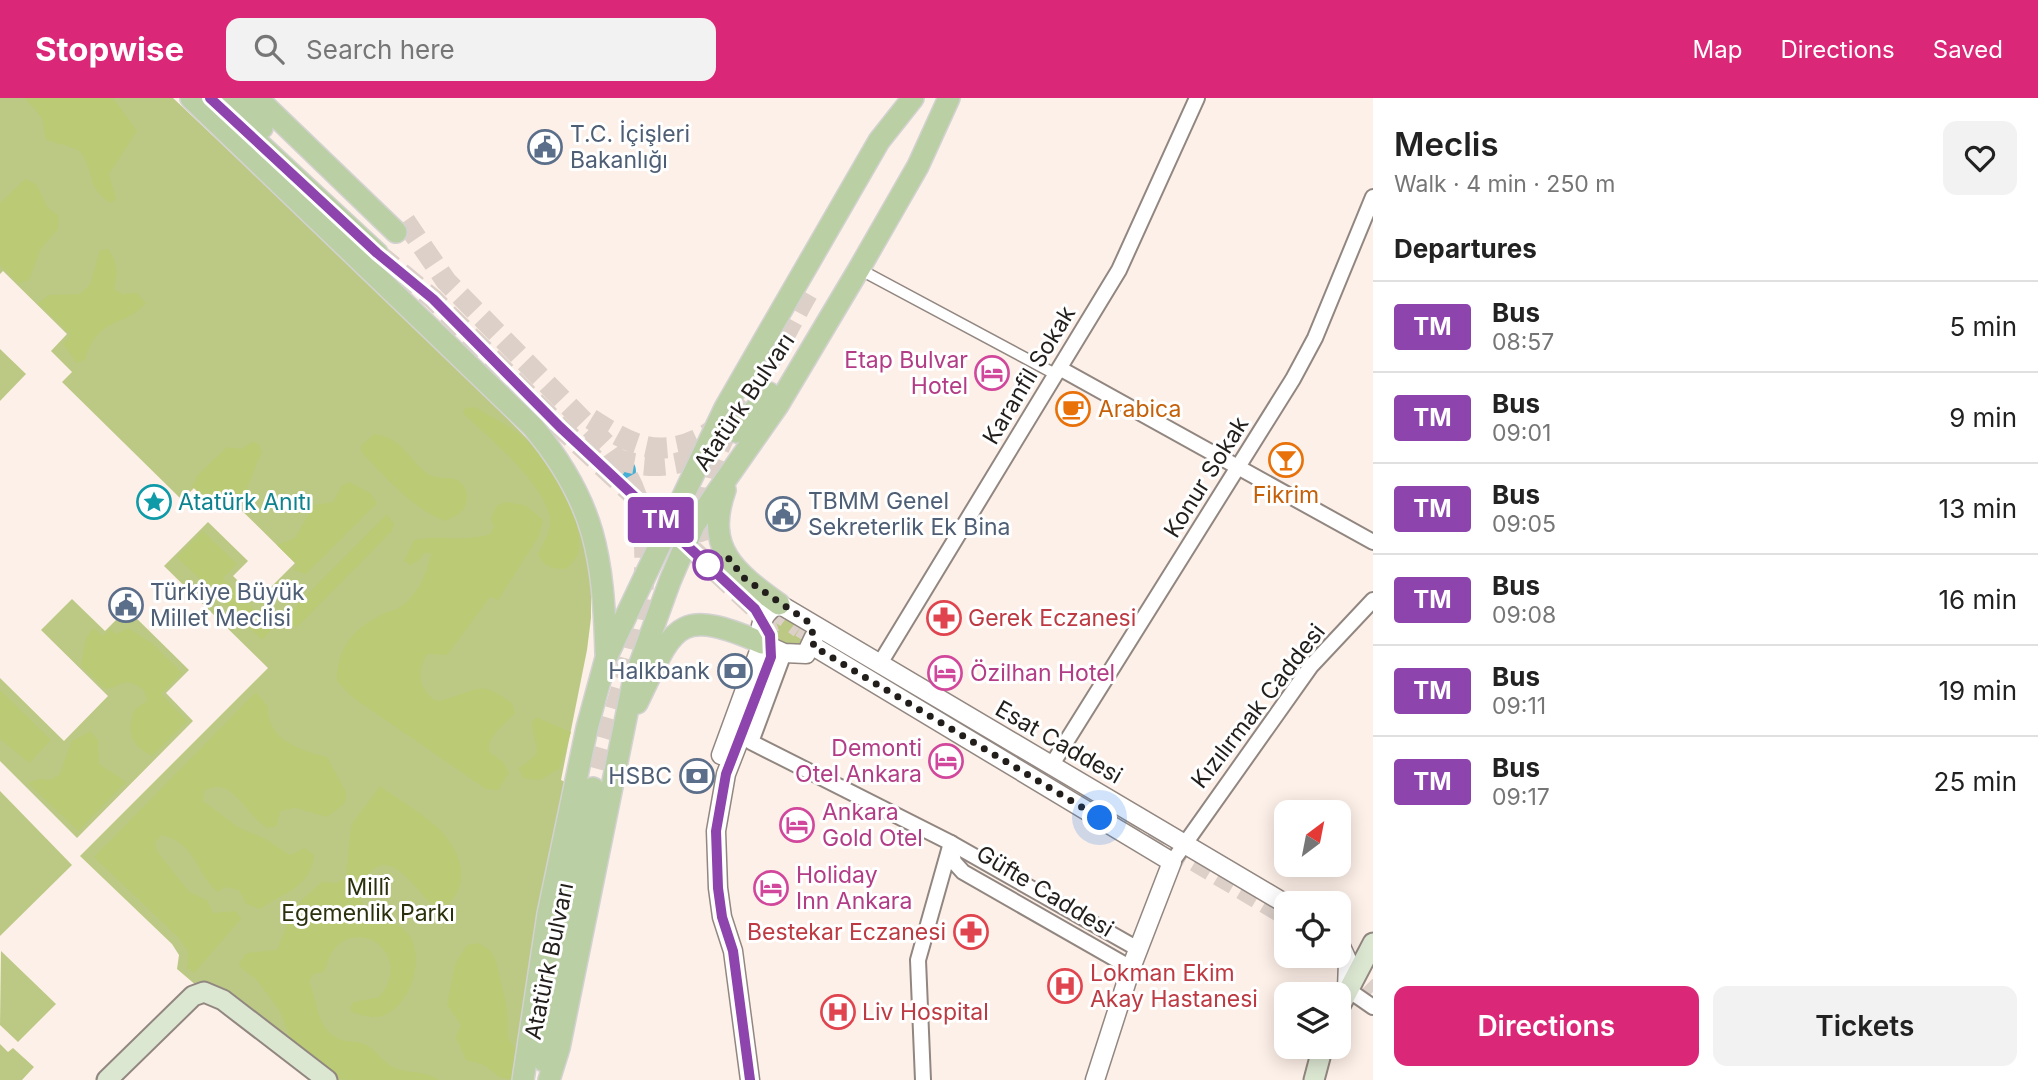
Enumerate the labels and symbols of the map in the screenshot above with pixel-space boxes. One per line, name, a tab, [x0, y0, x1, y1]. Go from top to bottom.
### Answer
place label: T.C. İçişleri Bakanlığı	[570, 120, 690, 174]
public building icon: T.C. İçişleri Bakanlığı	[526, 128, 564, 166]
street label: Karanfil Sokak	[977, 300, 1081, 449]
street label: Atatürk Bulvarı	[688, 328, 800, 476]
place label: Etap Bulvar Hotel	[844, 346, 968, 400]
hotel icon: Etap Bulvar Hotel	[973, 354, 1011, 392]
cafe icon: Arabica	[1054, 390, 1092, 428]
place label: Arabica	[1098, 395, 1181, 423]
street label: Konur Sokak	[1158, 411, 1254, 543]
bar icon: Fikrim	[1267, 441, 1305, 479]
place label: Fikrim	[1253, 481, 1319, 509]
place icon: Atatürk Anıtı	[135, 483, 173, 521]
place label: TBMM Genel Sekreterlik Ek Bina	[808, 487, 1010, 541]
place label: Atatürk Anıtı	[178, 488, 311, 516]
public building icon: TBMM Genel Sekreterlik Ek Bina	[764, 495, 802, 533]
line badge: TM	[630, 497, 692, 543]
unlabelled marker	[693, 550, 723, 580]
place label: Türkiye Büyük Millet Meclisi	[150, 578, 305, 632]
public building icon: Türkiye Büyük Millet Meclisi	[107, 586, 145, 624]
pharmacy icon: Gerek Eczanesi	[925, 599, 963, 637]
place label: Gerek Eczanesi	[968, 604, 1136, 632]
street label: Kızılırmak Caddesi	[1185, 618, 1331, 794]
bank icon: Halkbank	[716, 652, 754, 690]
hotel icon: Özilhan Hotel	[926, 654, 964, 692]
place label: Halkbank	[608, 657, 710, 685]
place label: Özilhan Hotel	[970, 659, 1115, 687]
street label: Esat Caddesi	[991, 694, 1127, 790]
place label: Demonti Otel Ankara	[795, 734, 922, 788]
hotel icon: Demonti Otel Ankara	[927, 742, 965, 780]
bank icon: HSBC	[678, 757, 716, 795]
place label: HSBC	[608, 762, 672, 790]
place label: Ankara Gold Otel	[822, 798, 923, 852]
your location	[1082, 800, 1117, 835]
north arrow	[1274, 800, 1351, 877]
hotel icon: Ankara Gold Otel	[778, 806, 816, 844]
street label: Güfte Caddesi	[971, 839, 1119, 943]
place label: Holiday Inn Ankara	[796, 861, 912, 915]
hotel icon: Holiday Inn Ankara	[752, 869, 790, 907]
park label: Millî Egemenlik Parkı	[281, 873, 455, 927]
street label: Atatürk Bulvarı	[519, 880, 579, 1042]
pharmacy icon: Bestekar Eczanesi	[952, 913, 990, 951]
place label: Bestekar Eczanesi	[747, 918, 946, 946]
place label: Lokman Ekim Akay Hastanesi	[1090, 959, 1258, 1013]
hospital icon: Lokman Ekim Akay Hastanesi	[1046, 967, 1084, 1005]
hospital icon: Liv Hospital	[819, 993, 857, 1031]
place label: Liv Hospital	[862, 998, 989, 1026]

